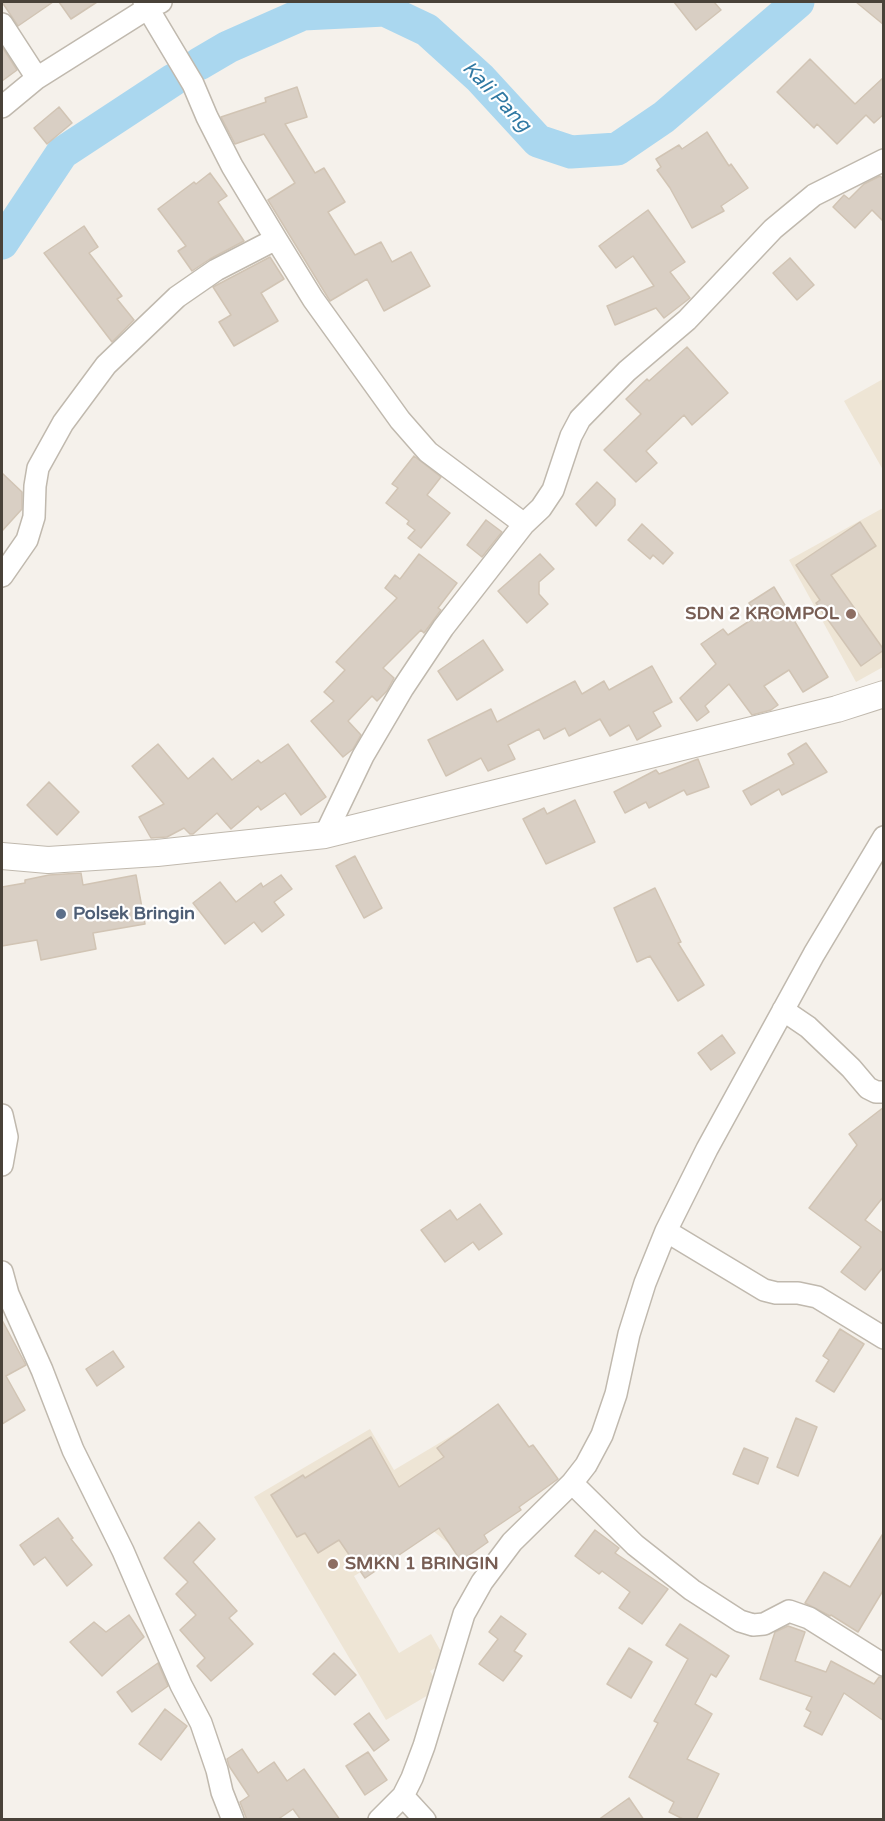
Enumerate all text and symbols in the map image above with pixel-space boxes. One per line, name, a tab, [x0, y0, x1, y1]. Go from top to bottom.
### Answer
water label: Kali Pang	[457, 57, 535, 137]
place label: SDN 2 KROMPOL	[685, 603, 839, 625]
marker: SDN 2 KROMPOL	[844, 607, 858, 621]
place label: Polsek Bringin	[73, 903, 195, 925]
marker: Polsek Bringin	[54, 907, 68, 921]
place label: SMKN 1 BRINGIN	[345, 1553, 499, 1575]
marker: SMKN 1 BRINGIN	[326, 1557, 340, 1571]

